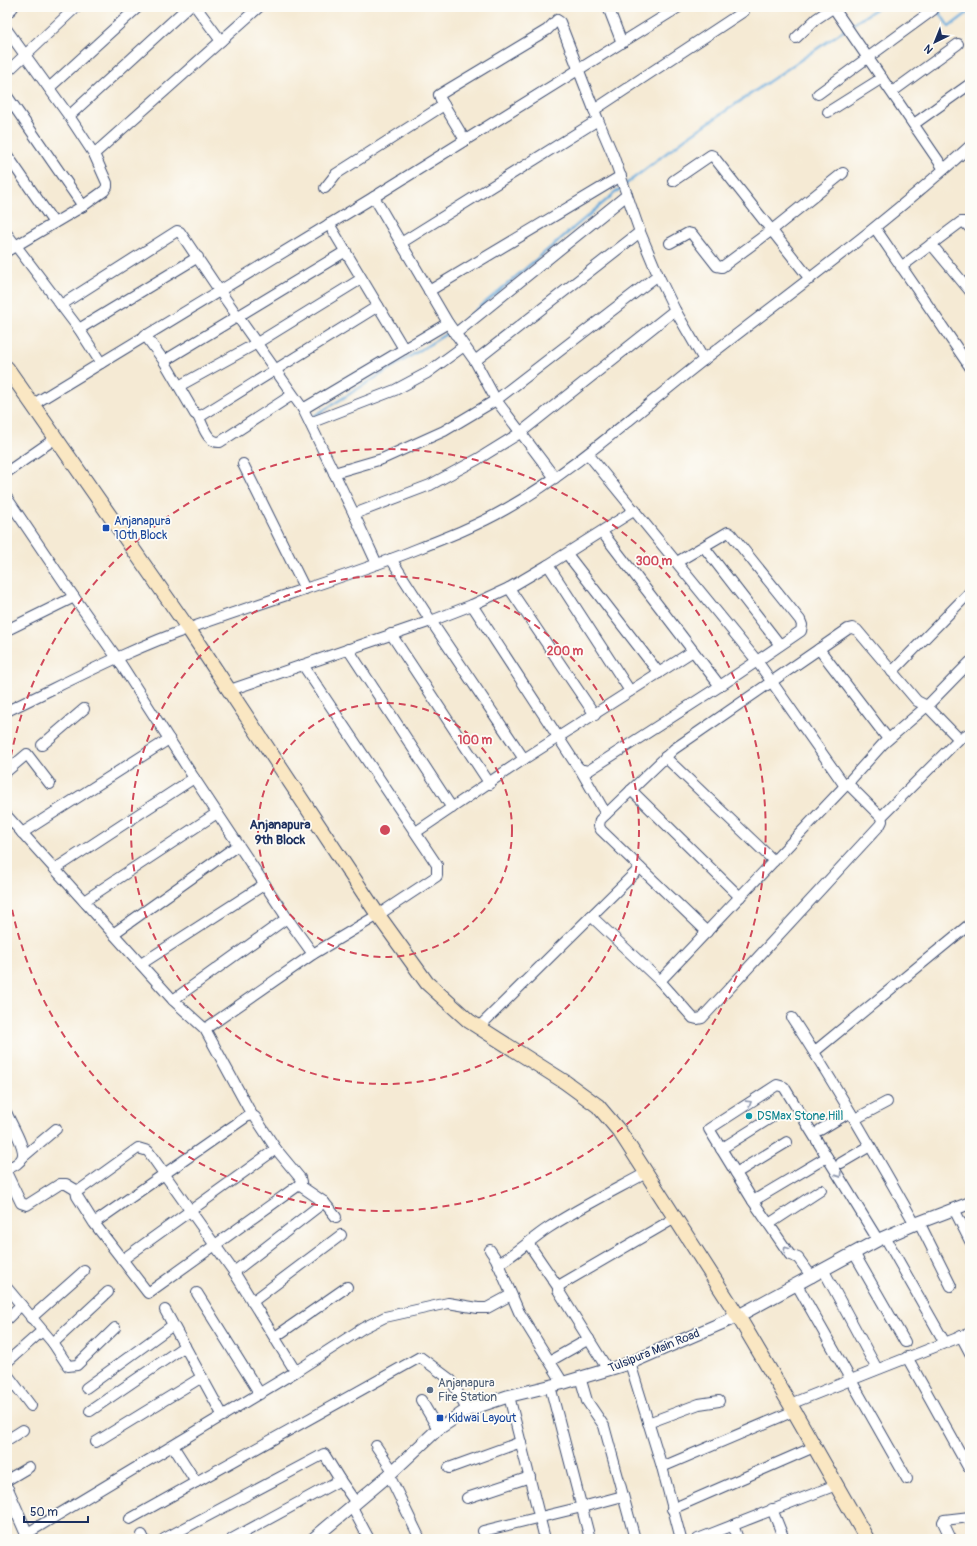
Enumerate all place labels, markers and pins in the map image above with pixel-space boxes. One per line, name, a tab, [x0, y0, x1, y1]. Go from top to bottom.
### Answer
place label: Anjanapura 10th Block	[114, 514, 171, 543]
marker: Anjanapura 10th Block	[101, 523, 111, 533]
centre of rings	[378, 823, 392, 837]
place label: DSMax Stone Hill	[757, 1109, 843, 1124]
marker: DSMax Stone Hill	[744, 1111, 754, 1121]
place label: Anjanapura Fire Station	[438, 1376, 497, 1405]
marker: Anjanapura Fire Station	[425, 1385, 435, 1395]
place label: Kidwai Layout	[448, 1411, 517, 1426]
marker: Kidwai Layout	[435, 1413, 445, 1423]

